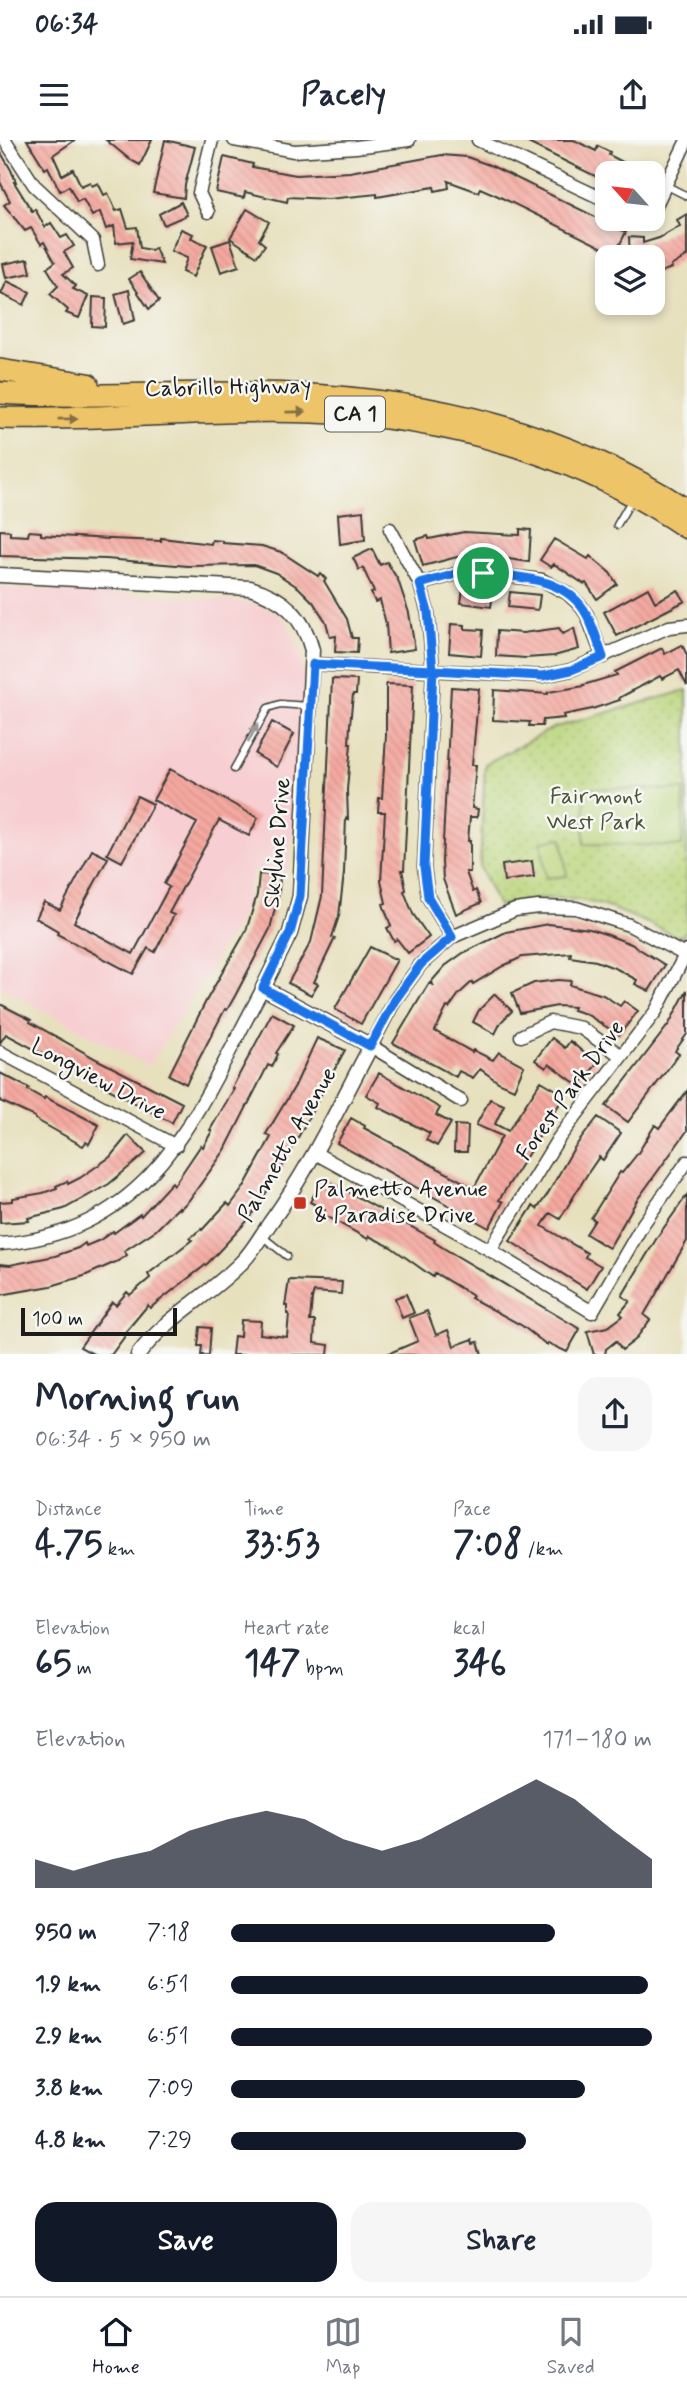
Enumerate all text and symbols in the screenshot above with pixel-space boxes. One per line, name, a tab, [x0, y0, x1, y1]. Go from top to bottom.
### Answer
text: 06:34	[35, 8, 98, 42]
text: Pacely	[301, 74, 386, 116]
icon: menu	[35, 76, 73, 114]
icon: share	[614, 76, 652, 114]
north arrow	[595, 161, 665, 231]
map controls	[595, 161, 665, 315]
button: layers	[595, 245, 665, 315]
street label: Cabrillo Highway	[144, 372, 312, 404]
road number: CA 1	[325, 396, 385, 432]
one-way arrow	[285, 406, 307, 418]
one-way arrow	[57, 413, 79, 424]
pin	[453, 543, 513, 603]
icon: arrive	[464, 554, 502, 592]
one-way arrow	[247, 723, 259, 743]
street label: Skyline Drive	[257, 776, 299, 910]
park label: Fairmont West Park	[546, 782, 646, 838]
street label: Forest Park Drive	[510, 1015, 632, 1167]
street label: Longview Drive	[24, 1032, 171, 1130]
street label: Palmetto Avenue	[232, 1062, 344, 1228]
place label: Palmetto Avenue & Paradise Drive	[314, 1175, 488, 1231]
marker: Palmetto Avenue & Paradise Drive	[292, 1195, 308, 1211]
scale bar	[21, 1306, 177, 1337]
text: 100 m	[32, 1307, 83, 1332]
text: Morning run	[35, 1374, 240, 1423]
button: share	[578, 1377, 652, 1451]
text: 06:34 · 5 × 950 m	[35, 1425, 211, 1455]
text: Distance	[35, 1497, 102, 1522]
text: Time	[244, 1497, 284, 1522]
text: Pace	[453, 1497, 491, 1522]
text: 4.75	[35, 1522, 103, 1568]
text: 33:53	[244, 1522, 320, 1568]
text: 7:08	[453, 1522, 522, 1568]
text: km	[103, 1537, 135, 1562]
text: /km	[522, 1537, 563, 1562]
text: Elevation	[35, 1616, 110, 1641]
text: Heart rate	[244, 1616, 329, 1641]
text: kcal	[453, 1616, 485, 1641]
text: 65	[35, 1641, 72, 1687]
text: 147	[244, 1641, 300, 1687]
text: 346	[453, 1641, 507, 1687]
text: m	[72, 1656, 92, 1681]
text: bpm	[300, 1656, 344, 1681]
text: Elevation	[35, 1725, 126, 1755]
text: 171–180 m	[542, 1725, 652, 1755]
text: 950 m	[35, 1918, 97, 1948]
text: 7:18	[147, 1918, 190, 1948]
text: 1.9 km	[35, 1970, 101, 2000]
text: 6:51	[147, 1970, 189, 2000]
text: 2.9 km	[35, 2022, 102, 2052]
text: 6:51	[147, 2022, 189, 2052]
text: 3.8 km	[35, 2074, 103, 2104]
text: 7:09	[147, 2074, 194, 2104]
text: 4.8 km	[35, 2126, 106, 2156]
text: 7:29	[147, 2126, 192, 2156]
button: Save	[35, 2202, 337, 2282]
button: Share	[351, 2202, 652, 2282]
tab: Home	[92, 2313, 140, 2380]
tab: Map	[324, 2313, 362, 2380]
tab: Saved	[547, 2313, 595, 2380]

